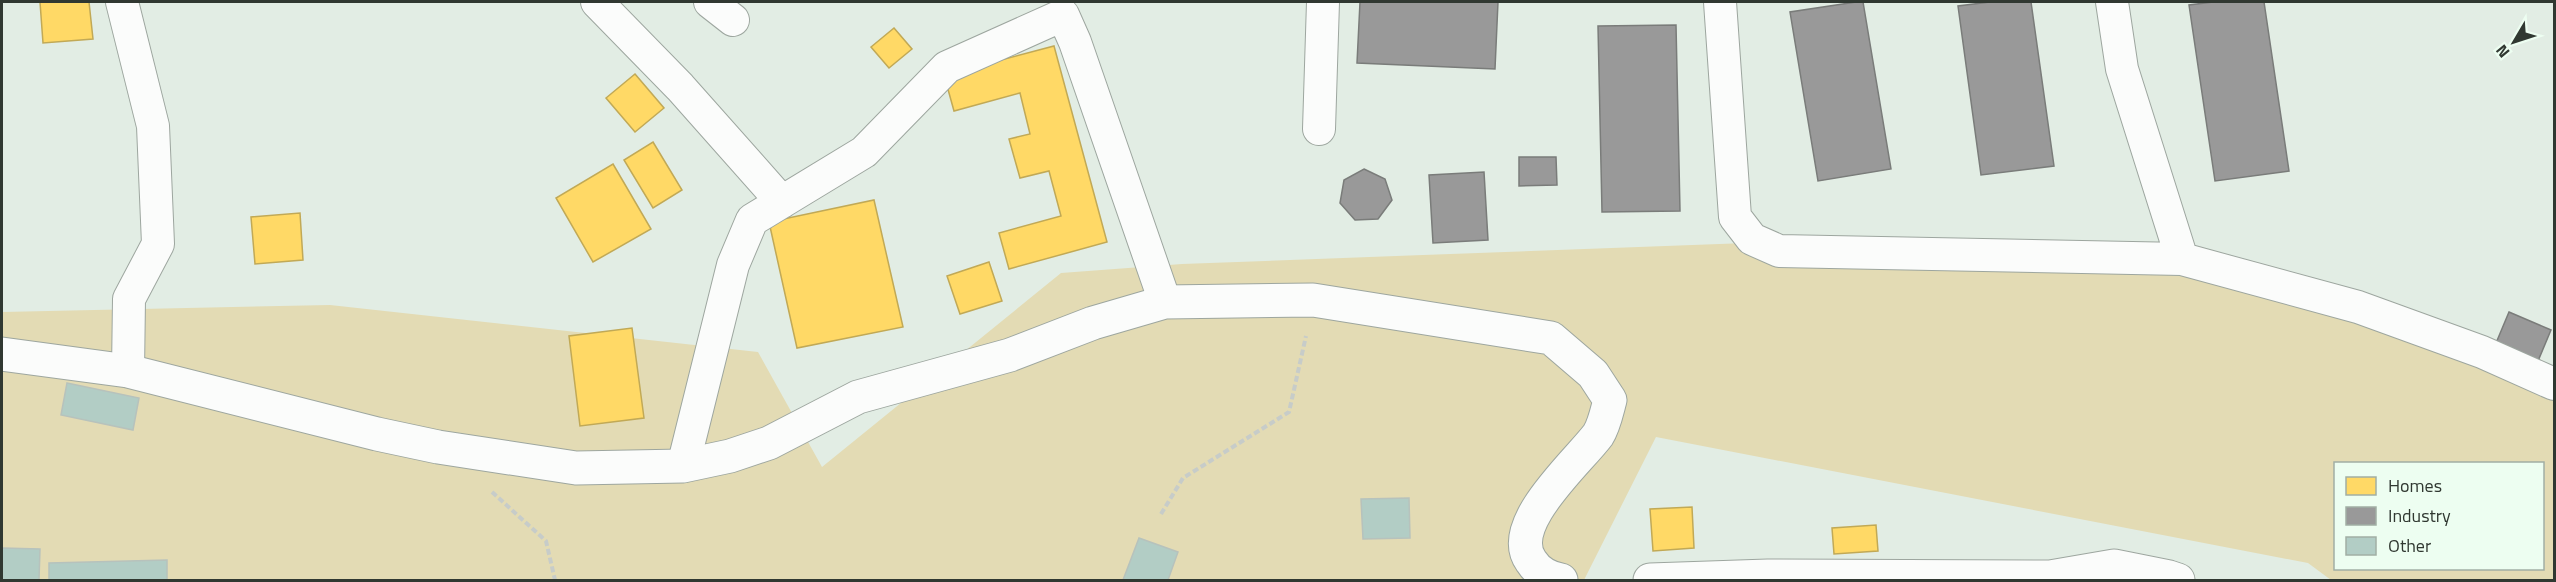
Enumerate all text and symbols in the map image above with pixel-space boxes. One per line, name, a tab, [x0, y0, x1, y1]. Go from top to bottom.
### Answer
north arrow	[2484, 12, 2544, 72]
text: N	[2490, 40, 2515, 63]
legend	[2334, 462, 2544, 570]
text: Homes	[2388, 472, 2442, 499]
text: Industry	[2388, 502, 2451, 529]
text: Other	[2388, 532, 2431, 559]

